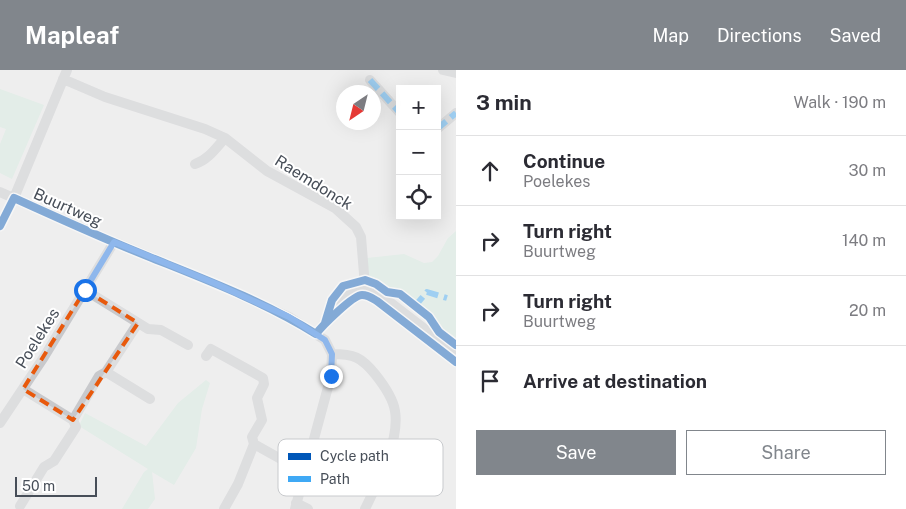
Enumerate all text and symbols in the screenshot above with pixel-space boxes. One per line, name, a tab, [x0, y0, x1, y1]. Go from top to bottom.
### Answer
text: Mapleaf	[25, 21, 119, 49]
text: Map	[652, 25, 689, 46]
text: Directions	[717, 25, 802, 46]
text: Saved	[830, 25, 881, 46]
north arrow	[336, 85, 381, 130]
map controls	[396, 85, 441, 220]
button: +	[396, 85, 441, 130]
text: 3 min	[476, 90, 532, 115]
text: Walk · 190 m	[794, 93, 886, 112]
button: −	[396, 130, 441, 175]
text: Continue	[523, 150, 605, 172]
street label: Raemdonck	[271, 151, 356, 214]
icon: ahead	[476, 157, 504, 185]
text: 30 m	[849, 161, 886, 180]
text: Poelekes	[523, 172, 590, 191]
button: locate	[396, 175, 441, 220]
street label: Buurtweg	[31, 184, 105, 231]
text: Turn right	[523, 220, 612, 242]
icon: right	[476, 227, 504, 255]
text: 140 m	[842, 231, 886, 250]
text: Buurtweg	[523, 242, 596, 261]
route start	[74, 279, 97, 302]
text: Turn right	[523, 290, 612, 312]
icon: right	[476, 297, 504, 325]
text: 20 m	[849, 301, 886, 320]
street label: Poelekes	[12, 305, 63, 372]
text: Buurtweg	[523, 312, 596, 331]
route end	[320, 365, 343, 388]
icon: arrive	[476, 367, 504, 395]
text: Arrive at destination	[523, 370, 707, 392]
button: Save	[476, 430, 676, 475]
button: Share	[686, 430, 886, 475]
legend	[278, 439, 443, 496]
text: Cycle path	[320, 448, 389, 464]
text: Path	[320, 471, 350, 487]
scale bar	[15, 474, 98, 497]
text: 50 m	[22, 478, 55, 494]

